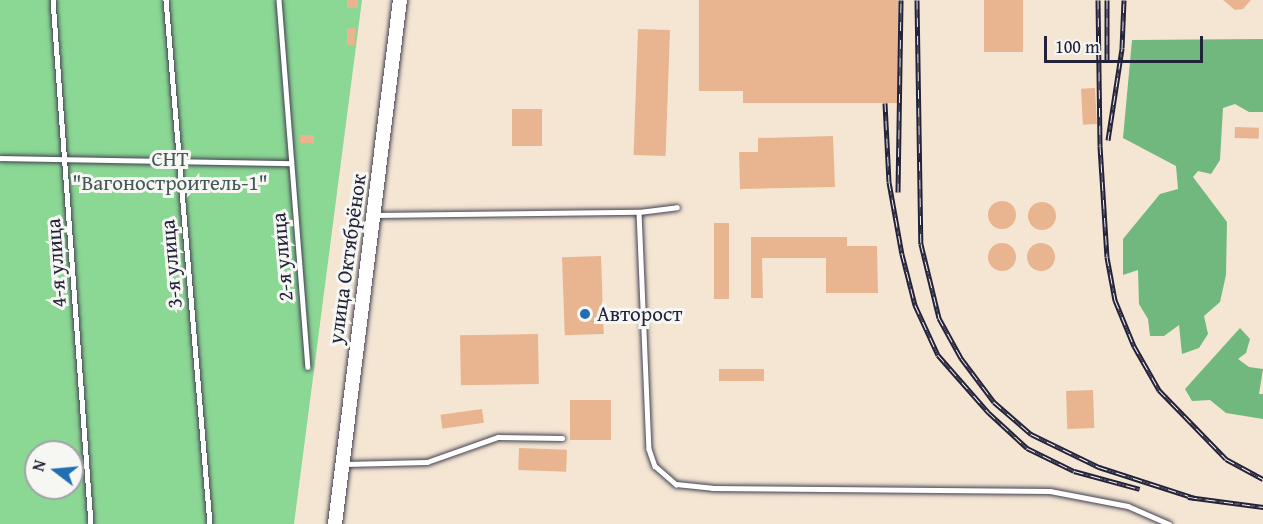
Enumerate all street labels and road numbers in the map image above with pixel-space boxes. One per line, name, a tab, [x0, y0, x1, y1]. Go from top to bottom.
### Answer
street label: улица Октябрёнок	[323, 172, 371, 346]
street label: 2-я улица	[266, 211, 298, 303]
street label: 4-я улица	[40, 218, 72, 308]
street label: 3-я улица	[155, 218, 187, 310]

